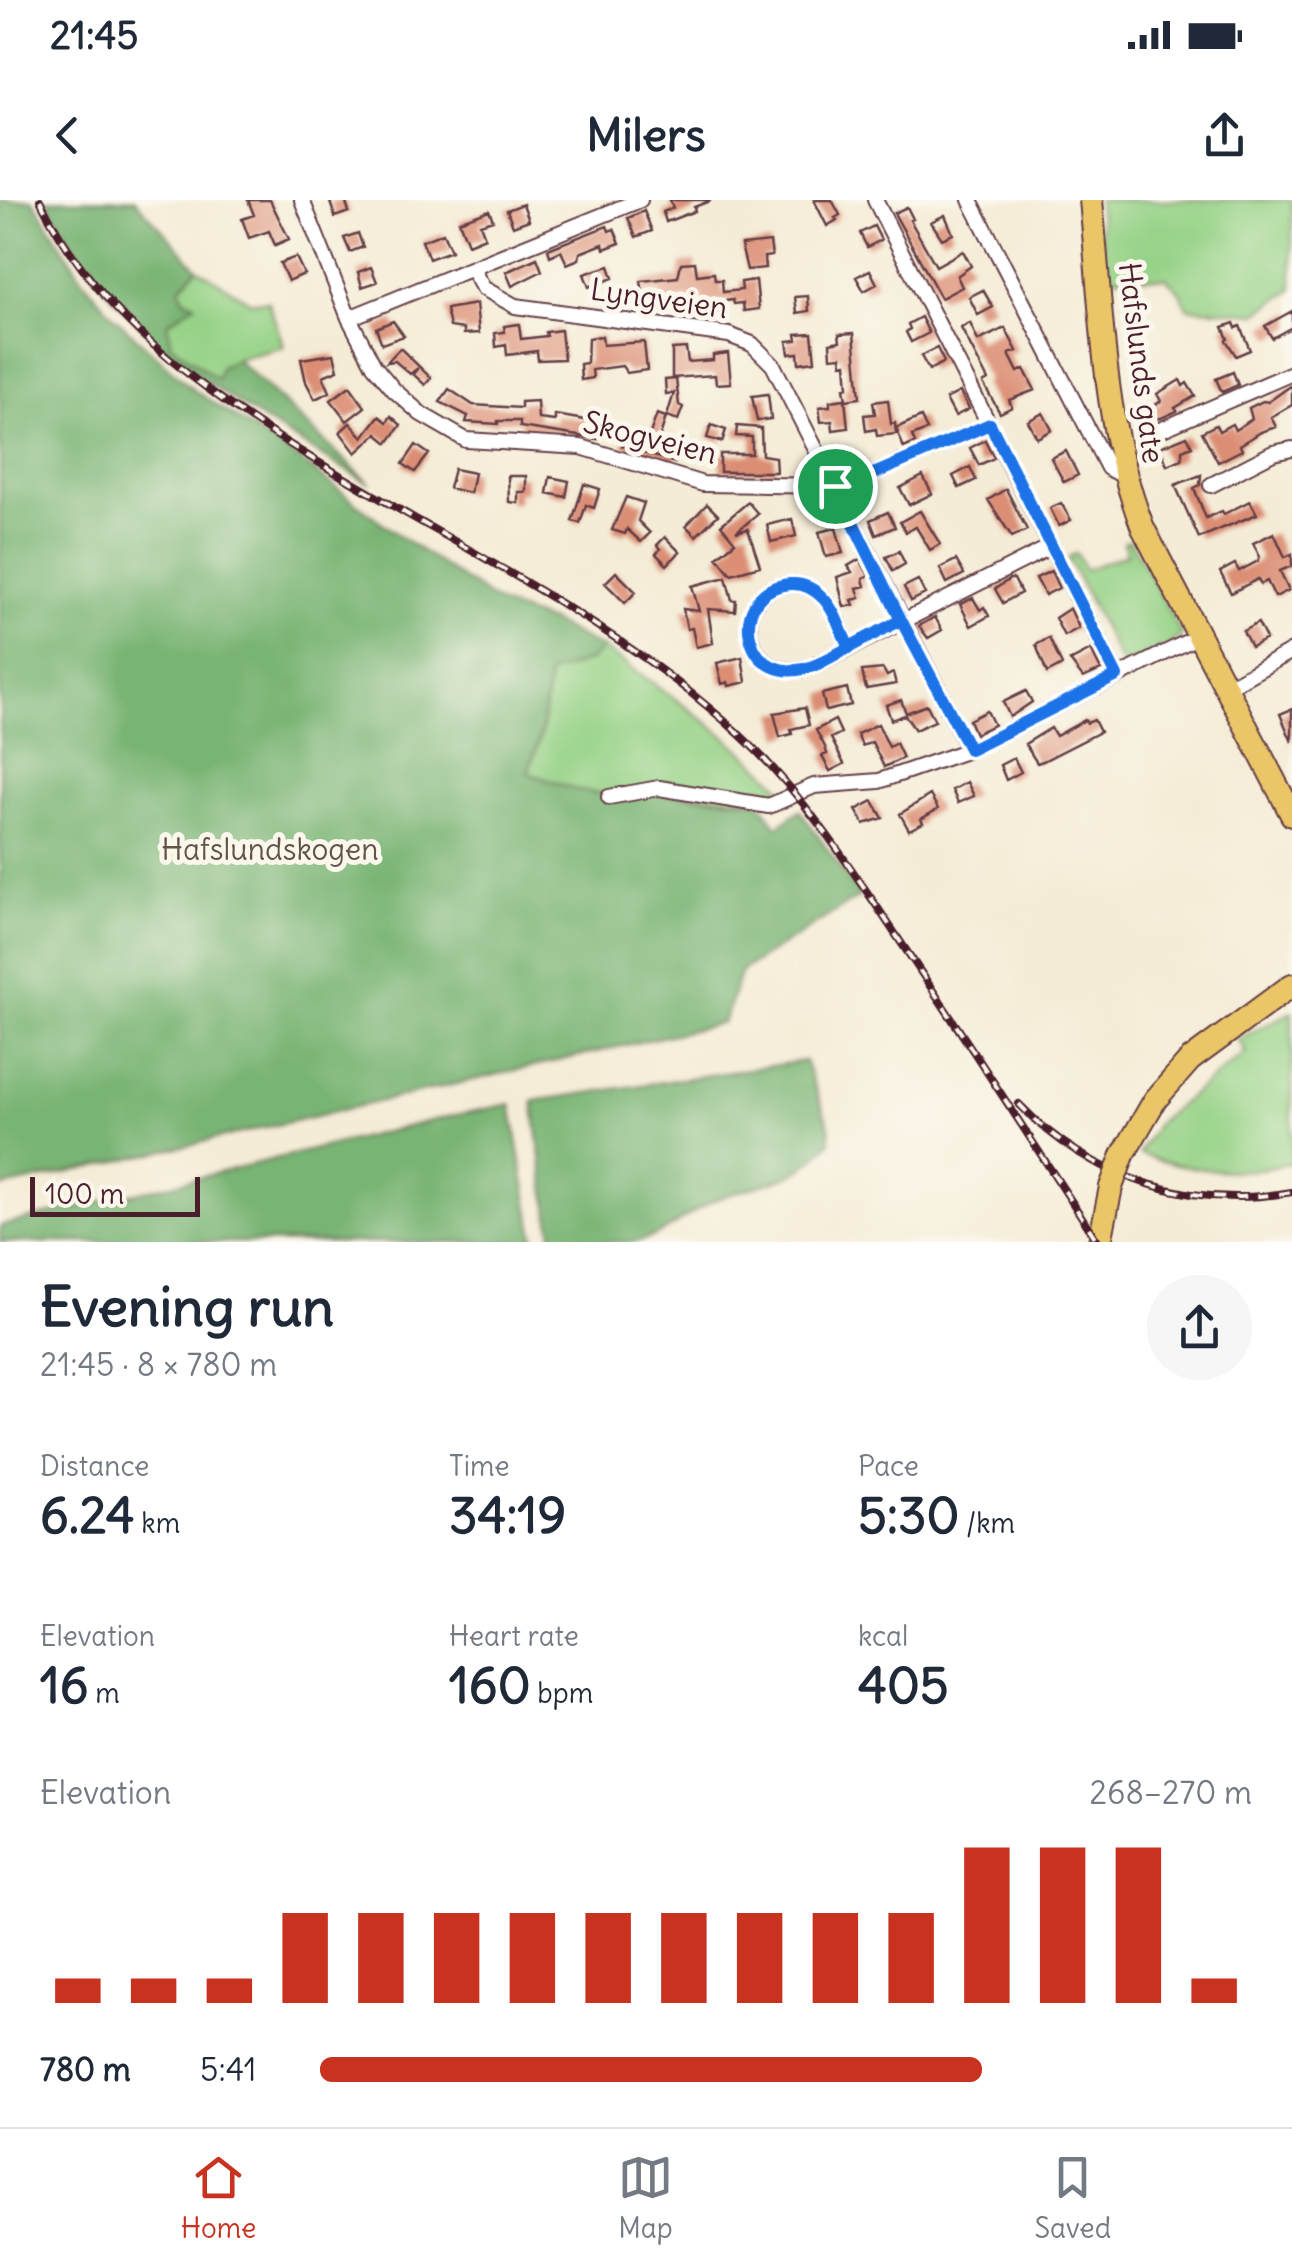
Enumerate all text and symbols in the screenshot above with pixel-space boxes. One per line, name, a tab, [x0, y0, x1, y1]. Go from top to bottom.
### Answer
text: 21:45	[50, 12, 138, 59]
text: Milers	[586, 107, 706, 163]
icon: back	[40, 108, 95, 163]
icon: share	[1197, 108, 1252, 163]
street label: Hafslunds gate	[1111, 260, 1173, 465]
street label: Lyngveien	[588, 270, 730, 326]
street label: Skogveien	[579, 402, 721, 472]
pin	[793, 444, 878, 529]
icon: arrive	[808, 459, 863, 514]
park label: Hafslundskogen	[161, 830, 379, 868]
scale bar	[30, 1172, 200, 1216]
text: 100 m	[45, 1176, 124, 1212]
text: Evening run	[40, 1272, 334, 1341]
button: share	[1147, 1275, 1252, 1380]
text: 21:45 · 8 × 780 m	[40, 1344, 277, 1385]
text: Distance	[40, 1448, 149, 1484]
text: Time	[449, 1448, 510, 1484]
text: Pace	[858, 1448, 919, 1484]
text: 6.24	[40, 1484, 135, 1547]
text: 34:19	[449, 1484, 566, 1547]
text: 5:30	[858, 1484, 959, 1547]
text: km	[135, 1505, 180, 1541]
text: /km	[959, 1505, 1015, 1541]
text: Elevation	[40, 1618, 155, 1654]
text: Heart rate	[449, 1618, 579, 1654]
text: kcal	[858, 1618, 908, 1654]
text: 16	[40, 1654, 89, 1717]
text: 160	[449, 1654, 531, 1717]
text: 405	[858, 1654, 949, 1717]
text: m	[89, 1675, 120, 1711]
text: bpm	[531, 1675, 593, 1711]
text: Elevation	[40, 1772, 171, 1813]
text: 268–270 m	[1089, 1772, 1252, 1813]
text: 780 m	[40, 2049, 131, 2090]
text: 5:41	[200, 2049, 257, 2090]
tab: Home	[181, 2150, 256, 2246]
tab: Map	[618, 2150, 673, 2246]
tab: Saved	[1034, 2150, 1111, 2246]

